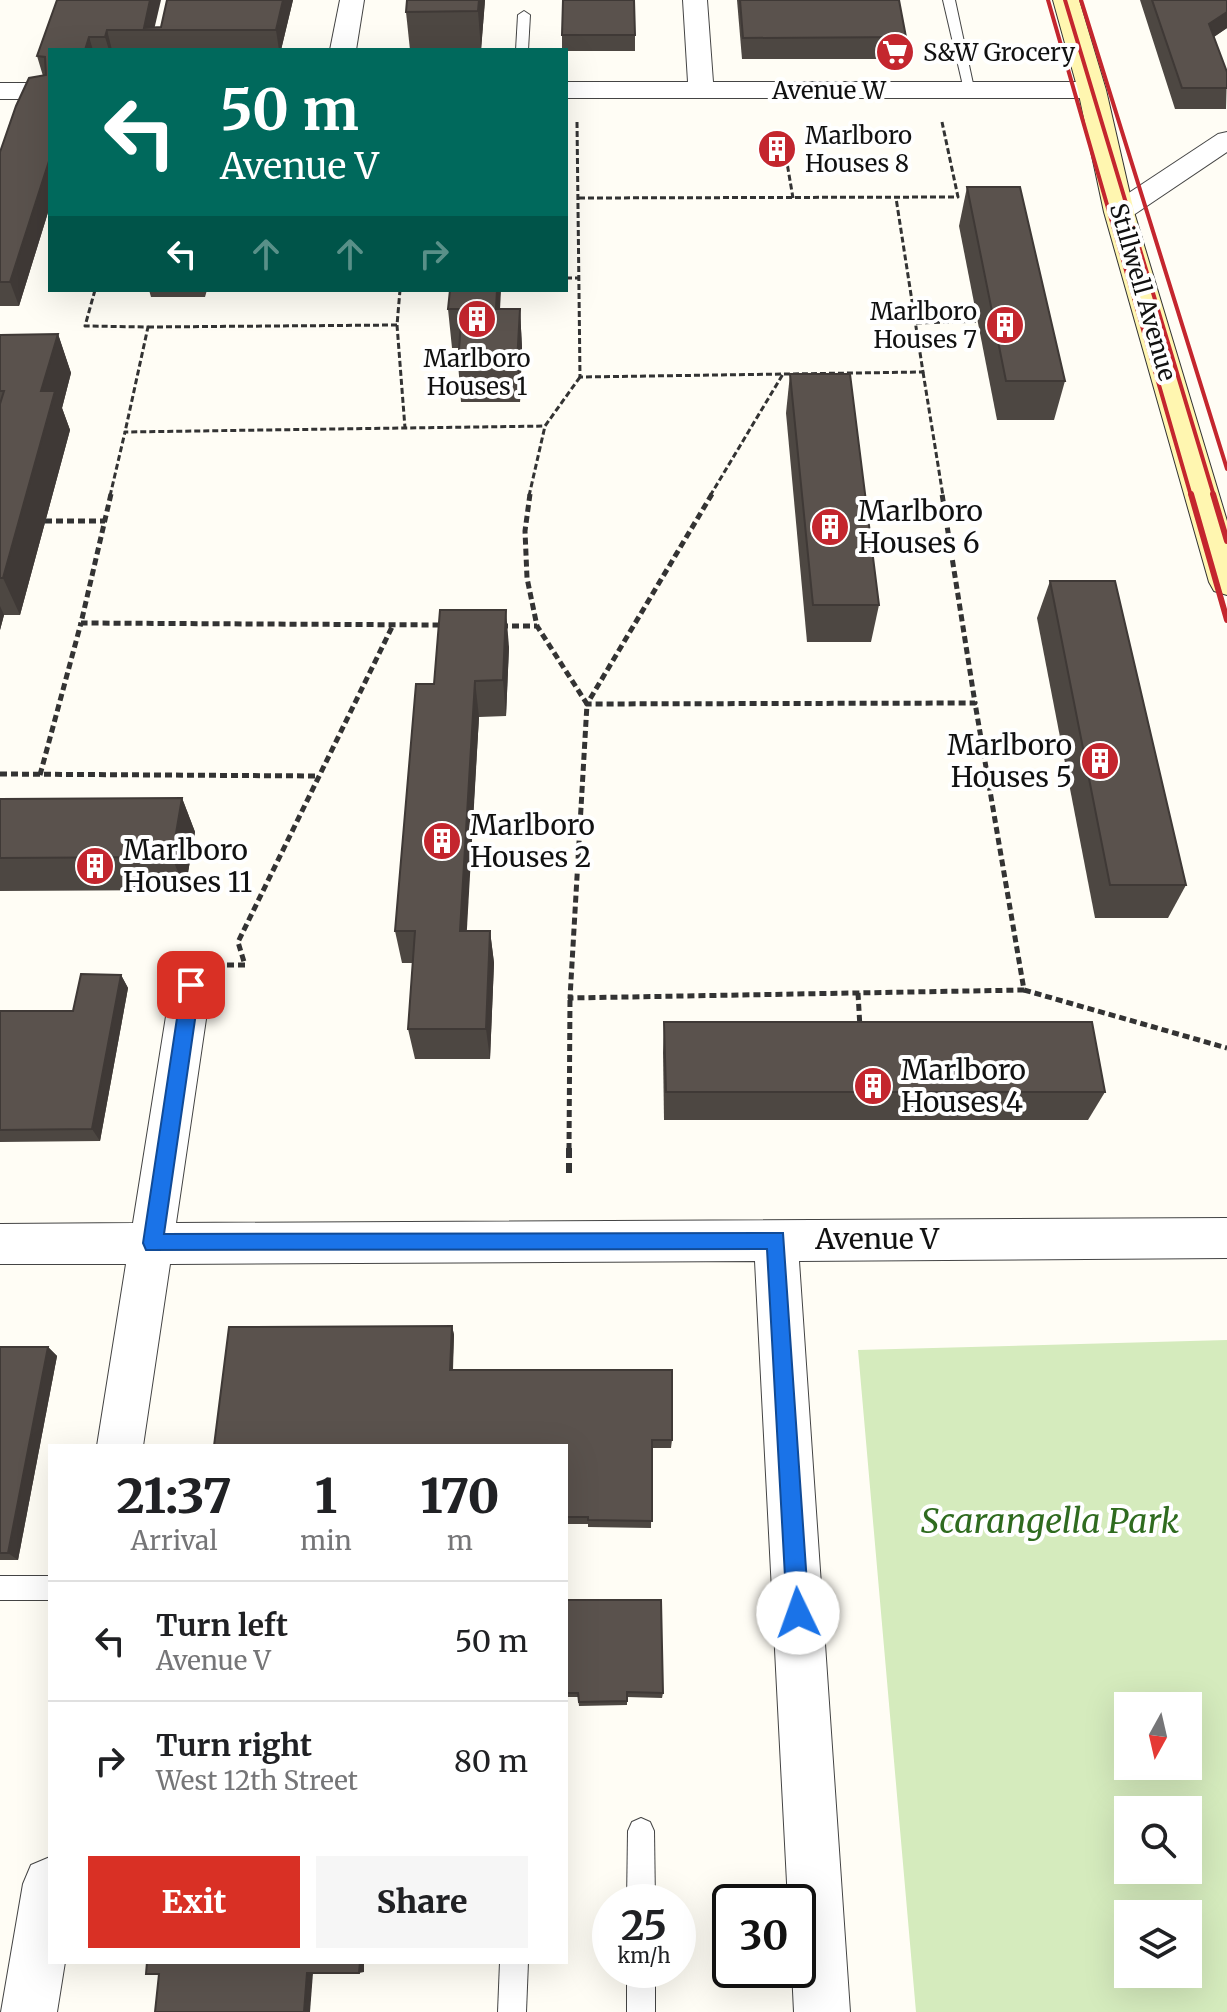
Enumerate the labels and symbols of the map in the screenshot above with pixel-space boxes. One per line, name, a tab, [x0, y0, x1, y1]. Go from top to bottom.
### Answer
supermarket icon: S&W Grocery	[874, 31, 916, 73]
place label: S&W Grocery	[923, 37, 1075, 68]
street label: Avenue W	[771, 75, 887, 106]
place label: Marlboro Houses 8	[805, 120, 912, 179]
building icon: Marlboro Houses 8	[756, 128, 798, 170]
street label: Stillwell Avenue	[1103, 200, 1183, 384]
place label: Marlboro Houses 7	[870, 296, 977, 355]
building icon: Marlboro Houses 1	[456, 298, 498, 340]
building icon: Marlboro Houses 7	[984, 304, 1026, 346]
place label: Marlboro Houses 1	[423, 343, 531, 402]
place label: Marlboro Houses 6	[858, 493, 983, 561]
building icon: Marlboro Houses 6	[809, 506, 851, 548]
place label: Marlboro Houses 5	[947, 727, 1072, 795]
building icon: Marlboro Houses 5	[1079, 740, 1121, 782]
place label: Marlboro Houses 2	[470, 807, 595, 875]
building icon: Marlboro Houses 2	[421, 820, 463, 862]
place label: Marlboro Houses 11	[123, 832, 252, 900]
building icon: Marlboro Houses 11	[74, 845, 116, 887]
pin	[157, 951, 225, 1019]
place label: Marlboro Houses 4	[901, 1052, 1026, 1120]
building icon: Marlboro Houses 4	[852, 1065, 894, 1107]
street label: Avenue V	[814, 1221, 940, 1257]
park label: Scarangella Park	[921, 1500, 1180, 1542]
position arrow	[756, 1571, 840, 1655]
north arrow	[1114, 1692, 1202, 1780]
speed limit sign: 30	[712, 1884, 816, 1988]

